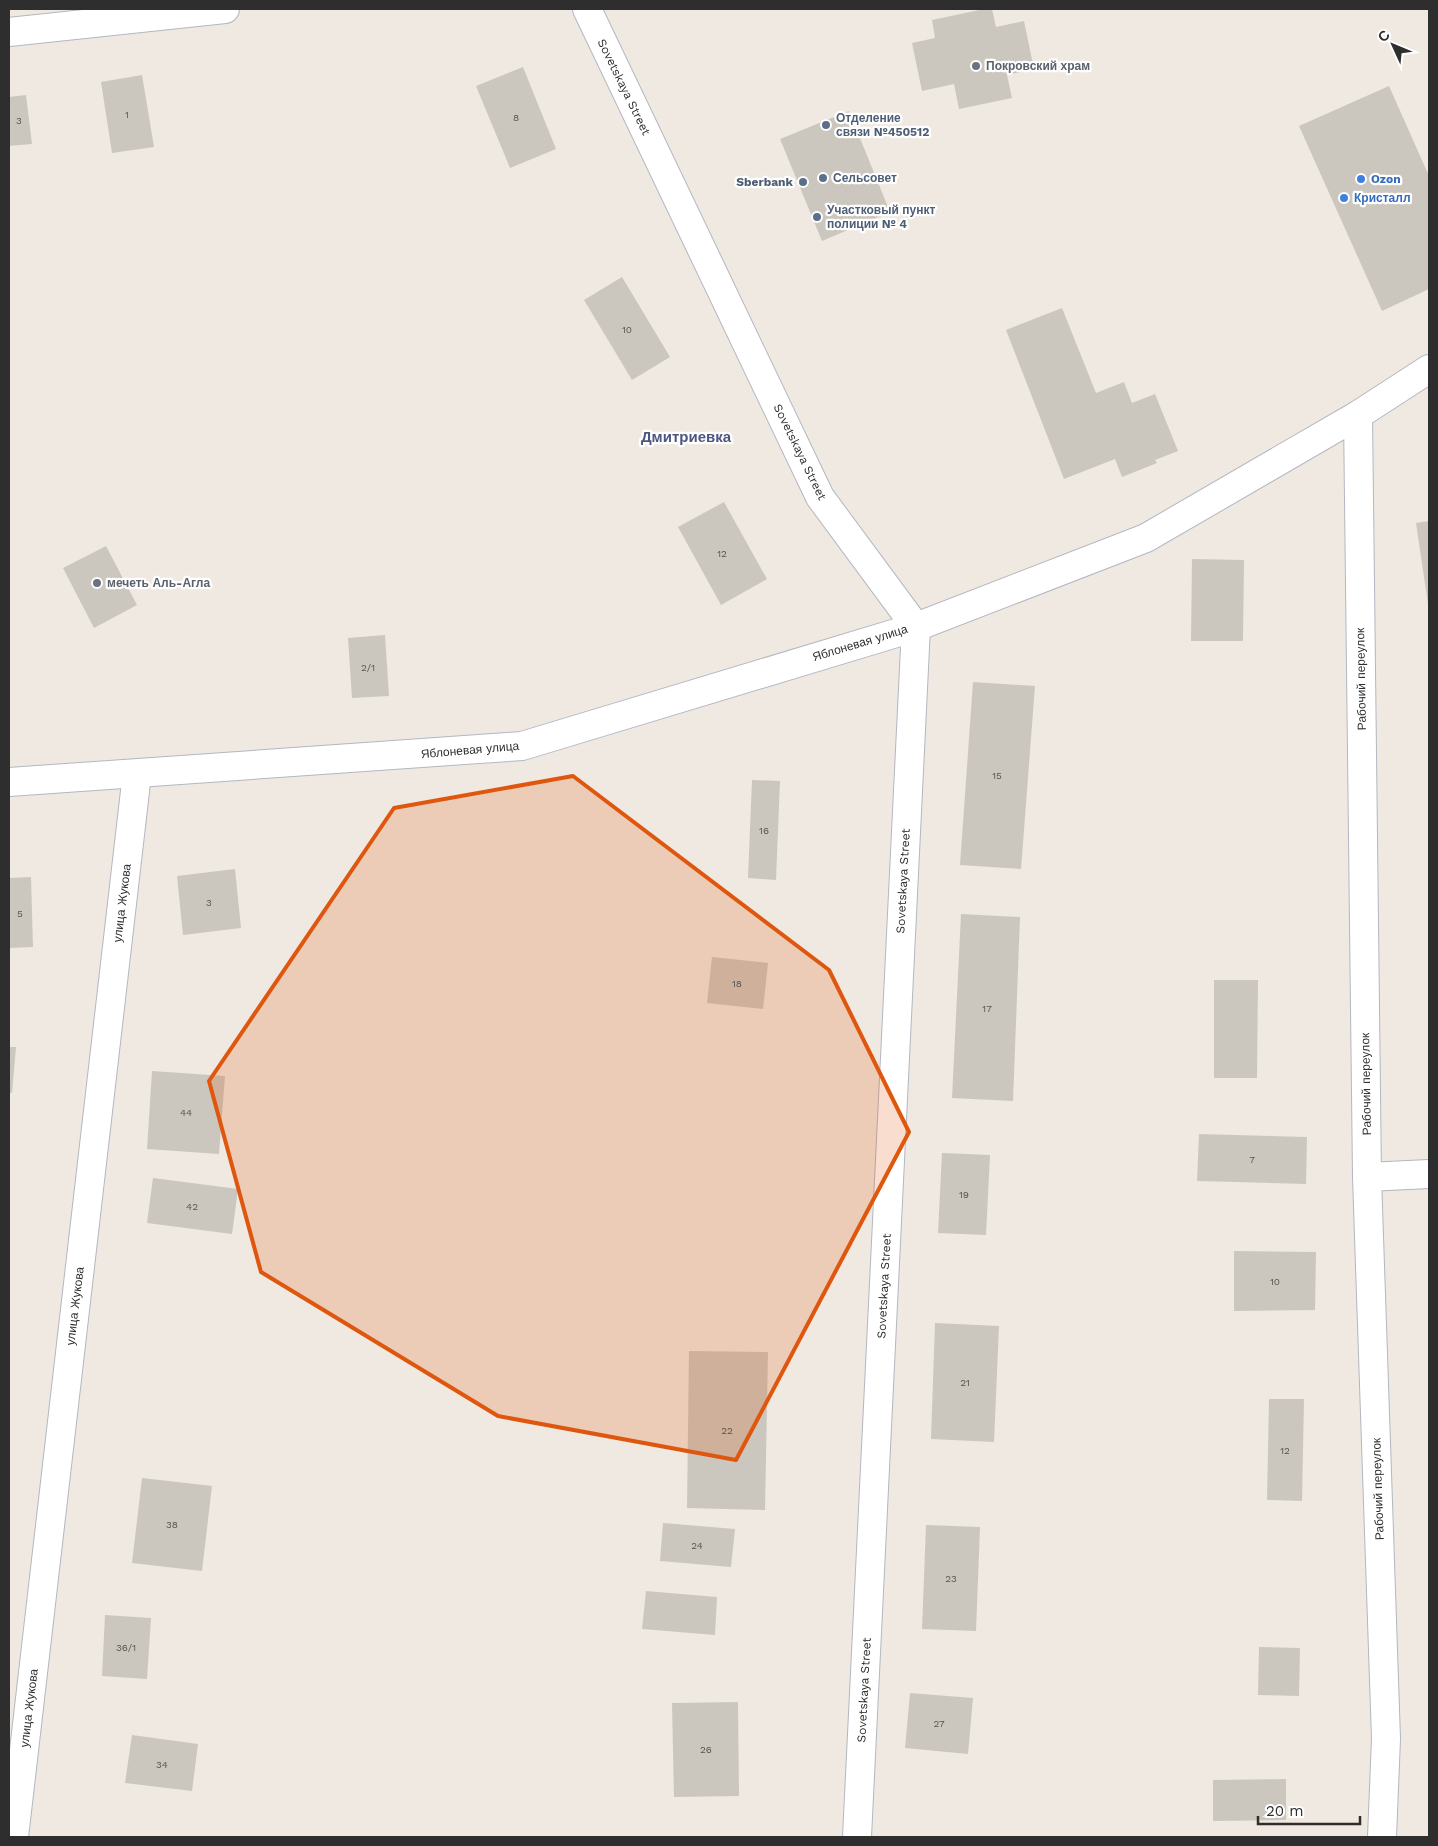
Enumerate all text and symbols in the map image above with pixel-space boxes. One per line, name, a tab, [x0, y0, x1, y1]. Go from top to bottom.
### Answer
north arrow	[1368, 20, 1418, 70]
text: С	[1374, 27, 1393, 45]
street label: Sovetskaya Street	[595, 37, 653, 137]
place label: Покровский храм	[986, 59, 1090, 73]
marker: Покровский храм	[970, 60, 982, 72]
house number: 1	[125, 109, 129, 120]
place label: Отделение связи №450512	[836, 111, 929, 139]
house number: 8	[513, 112, 519, 123]
house number: 3	[16, 115, 22, 126]
marker: Отделение связи №450512	[820, 119, 832, 131]
place label: Сельсовет	[833, 171, 897, 185]
marker: Сельсовет	[817, 172, 829, 184]
place label: Ozon	[1371, 172, 1401, 186]
marker: Ozon	[1355, 173, 1367, 185]
place label: Sberbank	[736, 175, 794, 189]
marker: Sberbank	[797, 176, 809, 188]
place label: Кристалл	[1354, 191, 1411, 205]
marker: Кристалл	[1338, 192, 1350, 204]
place label: Участковый пункт полиции № 4	[827, 203, 935, 231]
marker: Участковый пункт полиции № 4	[811, 211, 823, 223]
house number: 10	[622, 324, 632, 335]
street label: Sovetskaya Street	[771, 402, 829, 502]
district label: Дмитриевка	[641, 428, 732, 446]
house number: 12	[717, 548, 727, 559]
place label: мечеть Аль-Агла	[107, 576, 210, 590]
marker: мечеть Аль-Агла	[91, 577, 103, 589]
street label: Яблоневая улица	[811, 622, 910, 664]
street label: Рабочий переулок	[1353, 627, 1369, 730]
house number: 2/1	[361, 662, 375, 673]
street label: Яблоневая улица	[420, 739, 520, 761]
house number: 15	[992, 770, 1002, 781]
house number: 16	[759, 825, 769, 836]
street label: Sovetskaya Street	[893, 828, 913, 934]
street label: улица Жукова	[110, 863, 134, 943]
house number: 3	[206, 897, 212, 908]
house number: 5	[17, 908, 23, 919]
house number: 18	[732, 978, 742, 989]
house number: 17	[982, 1003, 992, 1014]
street label: Рабочий переулок	[1358, 1032, 1374, 1135]
house number: 44	[180, 1107, 192, 1118]
house number: 7	[1249, 1154, 1255, 1165]
house number: 19	[959, 1189, 969, 1200]
house number: 42	[186, 1201, 198, 1212]
street label: Sovetskaya Street	[874, 1233, 894, 1339]
street label: улица Жукова	[63, 1266, 87, 1346]
house number: 10	[1270, 1276, 1280, 1287]
house number: 21	[960, 1377, 970, 1388]
house number: 22	[721, 1425, 733, 1436]
street label: Рабочий переулок	[1369, 1437, 1387, 1540]
house number: 12	[1280, 1445, 1290, 1456]
house number: 38	[166, 1519, 178, 1530]
house number: 24	[691, 1540, 703, 1551]
house number: 23	[945, 1573, 957, 1584]
street label: Sovetskaya Street	[854, 1637, 874, 1743]
house number: 36/1	[116, 1642, 136, 1653]
street label: улица Жукова	[17, 1668, 41, 1748]
house number: 27	[933, 1718, 945, 1729]
house number: 26	[700, 1744, 712, 1755]
house number: 34	[156, 1759, 168, 1770]
scale bar	[1258, 1794, 1360, 1826]
text: 20 m	[1266, 1802, 1304, 1820]

